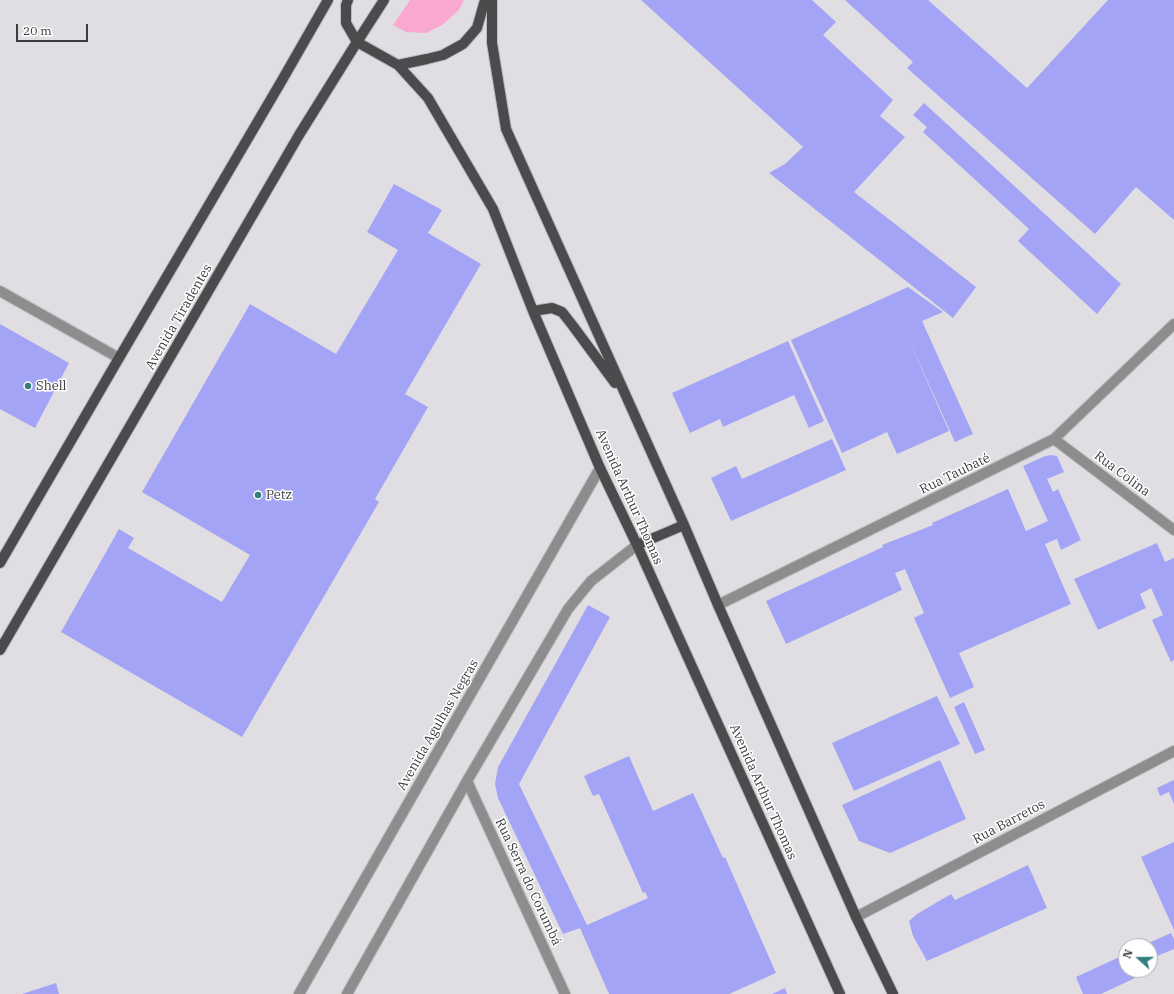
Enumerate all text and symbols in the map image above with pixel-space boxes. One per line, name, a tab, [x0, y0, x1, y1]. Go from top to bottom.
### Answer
scale bar	[18, 16, 90, 42]
text: 20 m	[23, 23, 52, 38]
street label: Avenida Tiradentes	[142, 261, 216, 373]
place label: Shell	[36, 378, 67, 394]
marker: Shell	[23, 381, 33, 391]
street label: Avenida Arthur Thomas	[592, 427, 666, 567]
street label: Rua Colina	[1091, 448, 1153, 500]
street label: Rua Taubaté	[917, 450, 993, 498]
place label: Petz	[266, 487, 292, 503]
marker: Petz	[253, 490, 263, 500]
street label: Avenida Agulhas Negras	[394, 657, 482, 793]
street label: Avenida Arthur Thomas	[726, 722, 800, 862]
street label: Rua Barretos	[970, 796, 1048, 848]
street label: Rua Serra do Corumbá	[492, 816, 564, 948]
north arrow	[1118, 938, 1158, 978]
text: N	[1120, 947, 1136, 961]

